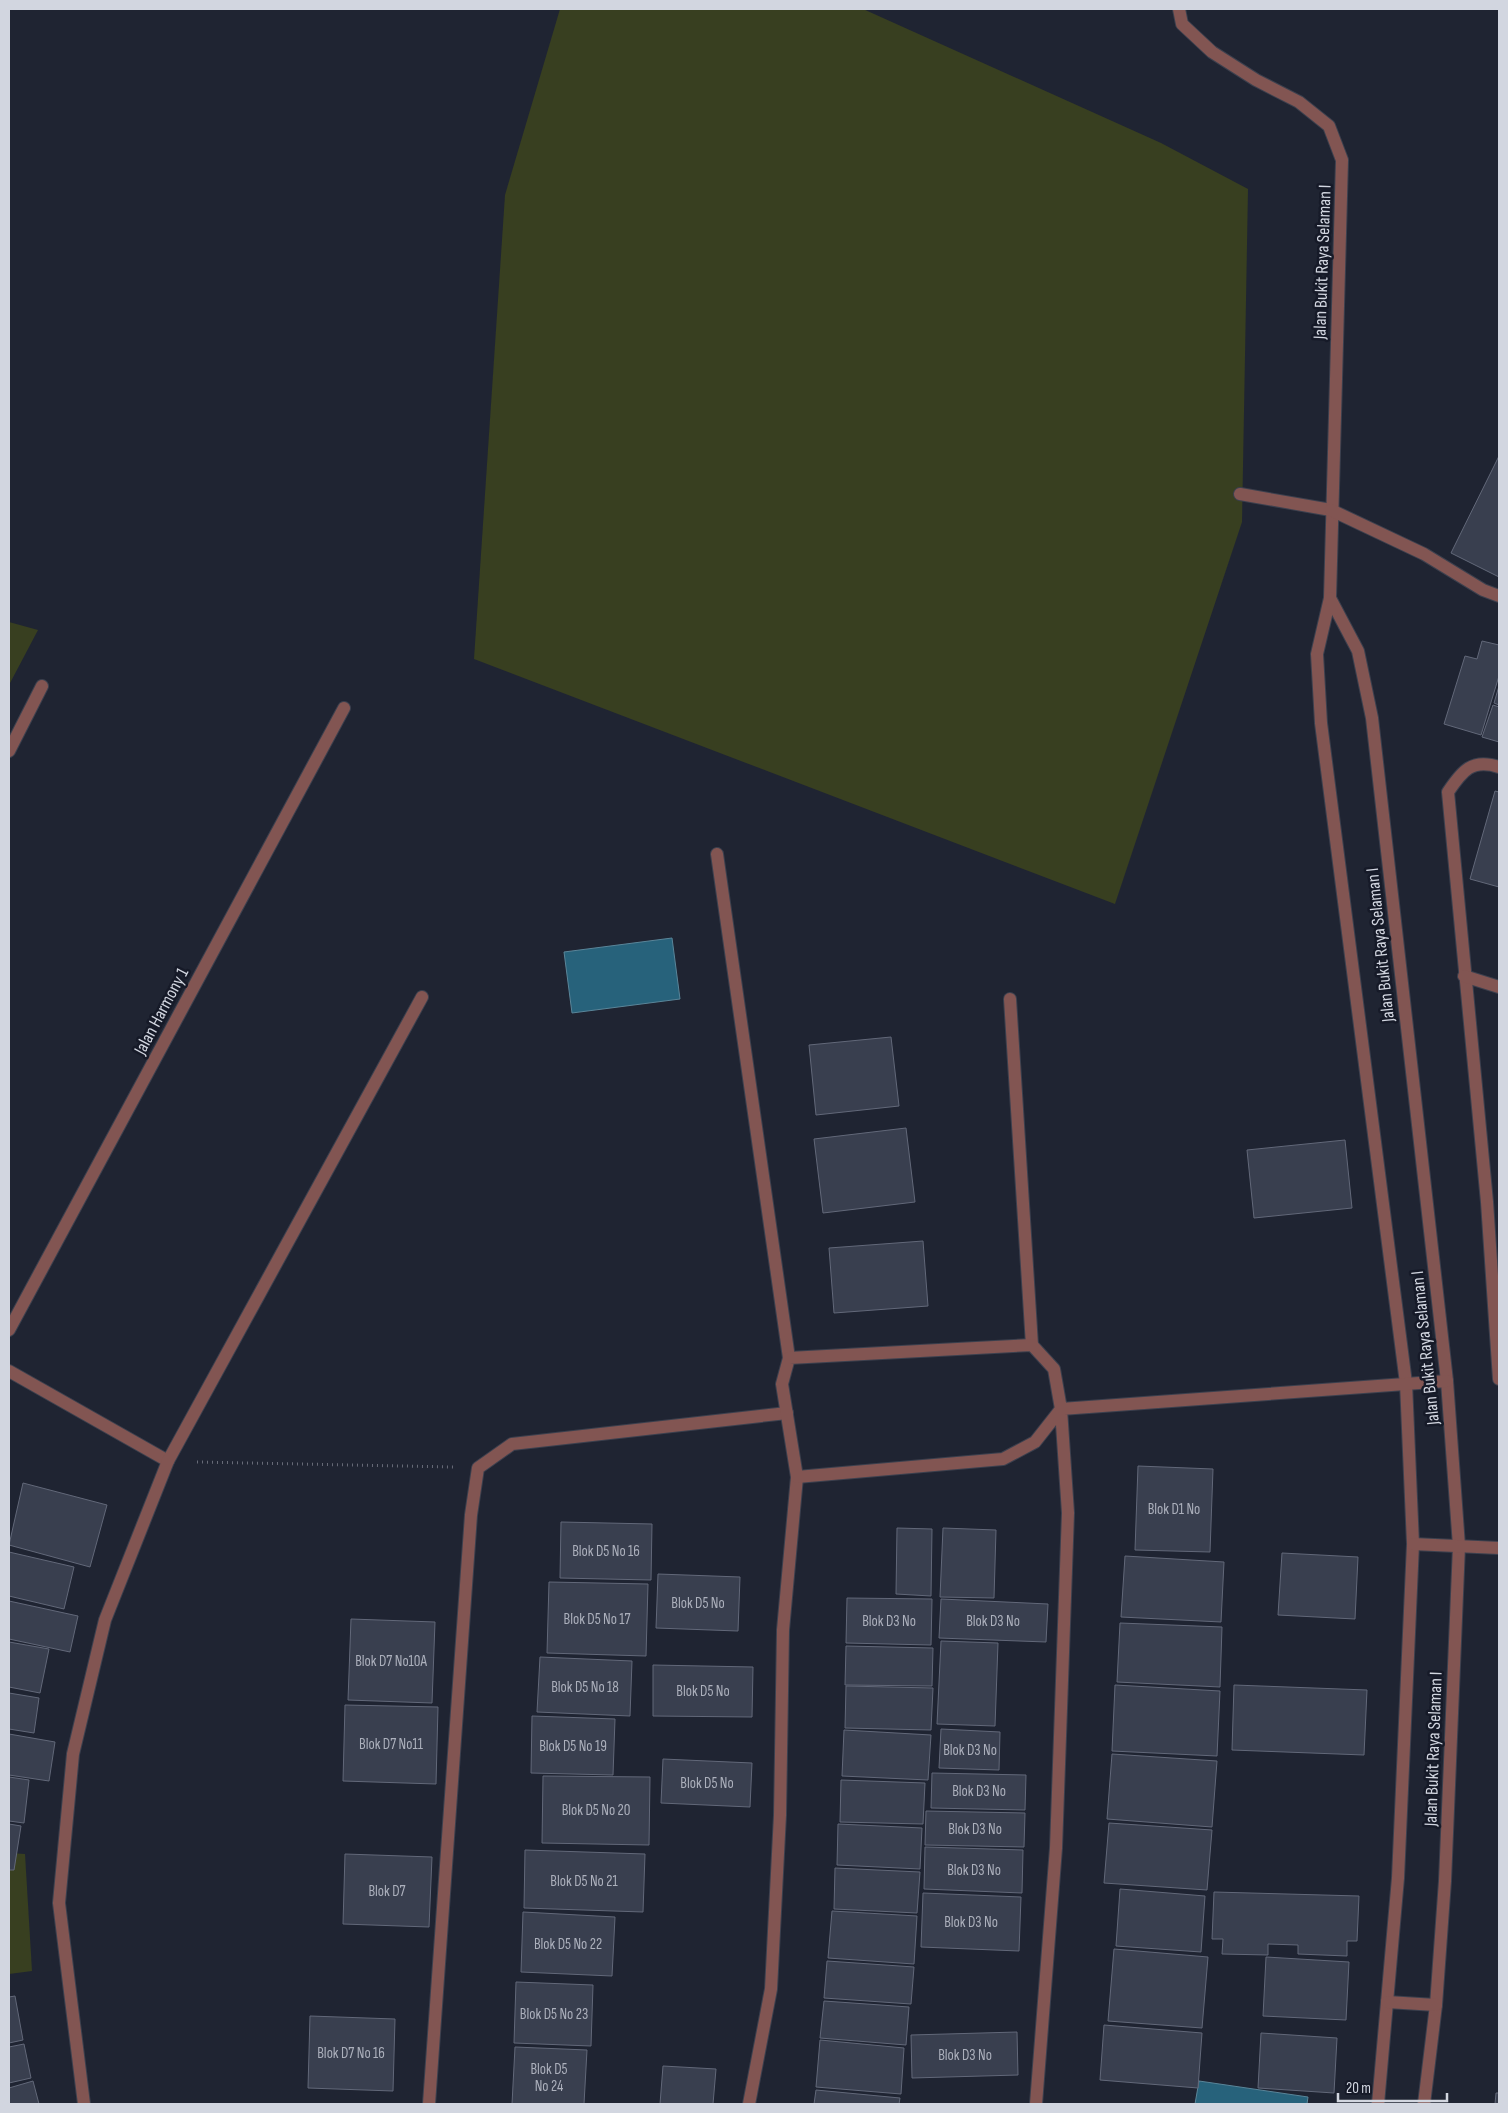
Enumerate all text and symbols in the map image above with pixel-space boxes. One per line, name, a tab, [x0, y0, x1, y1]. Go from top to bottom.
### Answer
street label: Jalan Bukit Raya Selaman I	[1309, 184, 1336, 341]
street label: Jalan Bukit Raya Selaman I	[1362, 867, 1399, 1024]
street label: Jalan Harmony 1	[129, 964, 193, 1059]
street label: Jalan Bukit Raya Selaman I	[1407, 1270, 1444, 1427]
house number: Blok D1 No	[1148, 1500, 1200, 1519]
house number: Blok D5 No 16	[572, 1542, 640, 1561]
house number: Blok D5 No	[671, 1594, 725, 1613]
house number: Blok D5 No 17	[563, 1610, 631, 1629]
house number: Blok D3 No	[862, 1612, 916, 1631]
house number: Blok D3 No	[966, 1612, 1020, 1631]
house number: Blok D7 No10A	[355, 1652, 427, 1671]
street label: Jalan Bukit Raya Selaman I	[1420, 1671, 1447, 1828]
house number: Blok D5 No 18	[551, 1678, 619, 1697]
house number: Blok D5 No	[676, 1682, 730, 1701]
house number: Blok D7 No11	[359, 1735, 424, 1754]
house number: Blok D5 No 19	[539, 1737, 607, 1756]
house number: Blok D3 No	[943, 1741, 997, 1760]
house number: Blok D5 No	[680, 1774, 734, 1793]
house number: Blok D3 No	[952, 1782, 1006, 1801]
house number: Blok D5 No 20	[562, 1801, 630, 1820]
house number: Blok D3 No	[948, 1820, 1002, 1839]
house number: Blok D3 No	[947, 1861, 1001, 1880]
house number: Blok D5 No 21	[550, 1872, 618, 1891]
house number: Blok D7	[368, 1882, 406, 1901]
house number: Blok D3 No	[944, 1913, 998, 1932]
house number: Blok D5 No 22	[534, 1935, 602, 1954]
house number: Blok D5 No 23	[520, 2005, 588, 2024]
house number: Blok D7 No 16	[317, 2044, 385, 2063]
house number: Blok D3 No	[938, 2046, 992, 2065]
house number: Blok D5 No 24	[530, 2060, 568, 2096]
scale bar	[1338, 2070, 1447, 2102]
text: 20 m	[1346, 2079, 1371, 2098]

